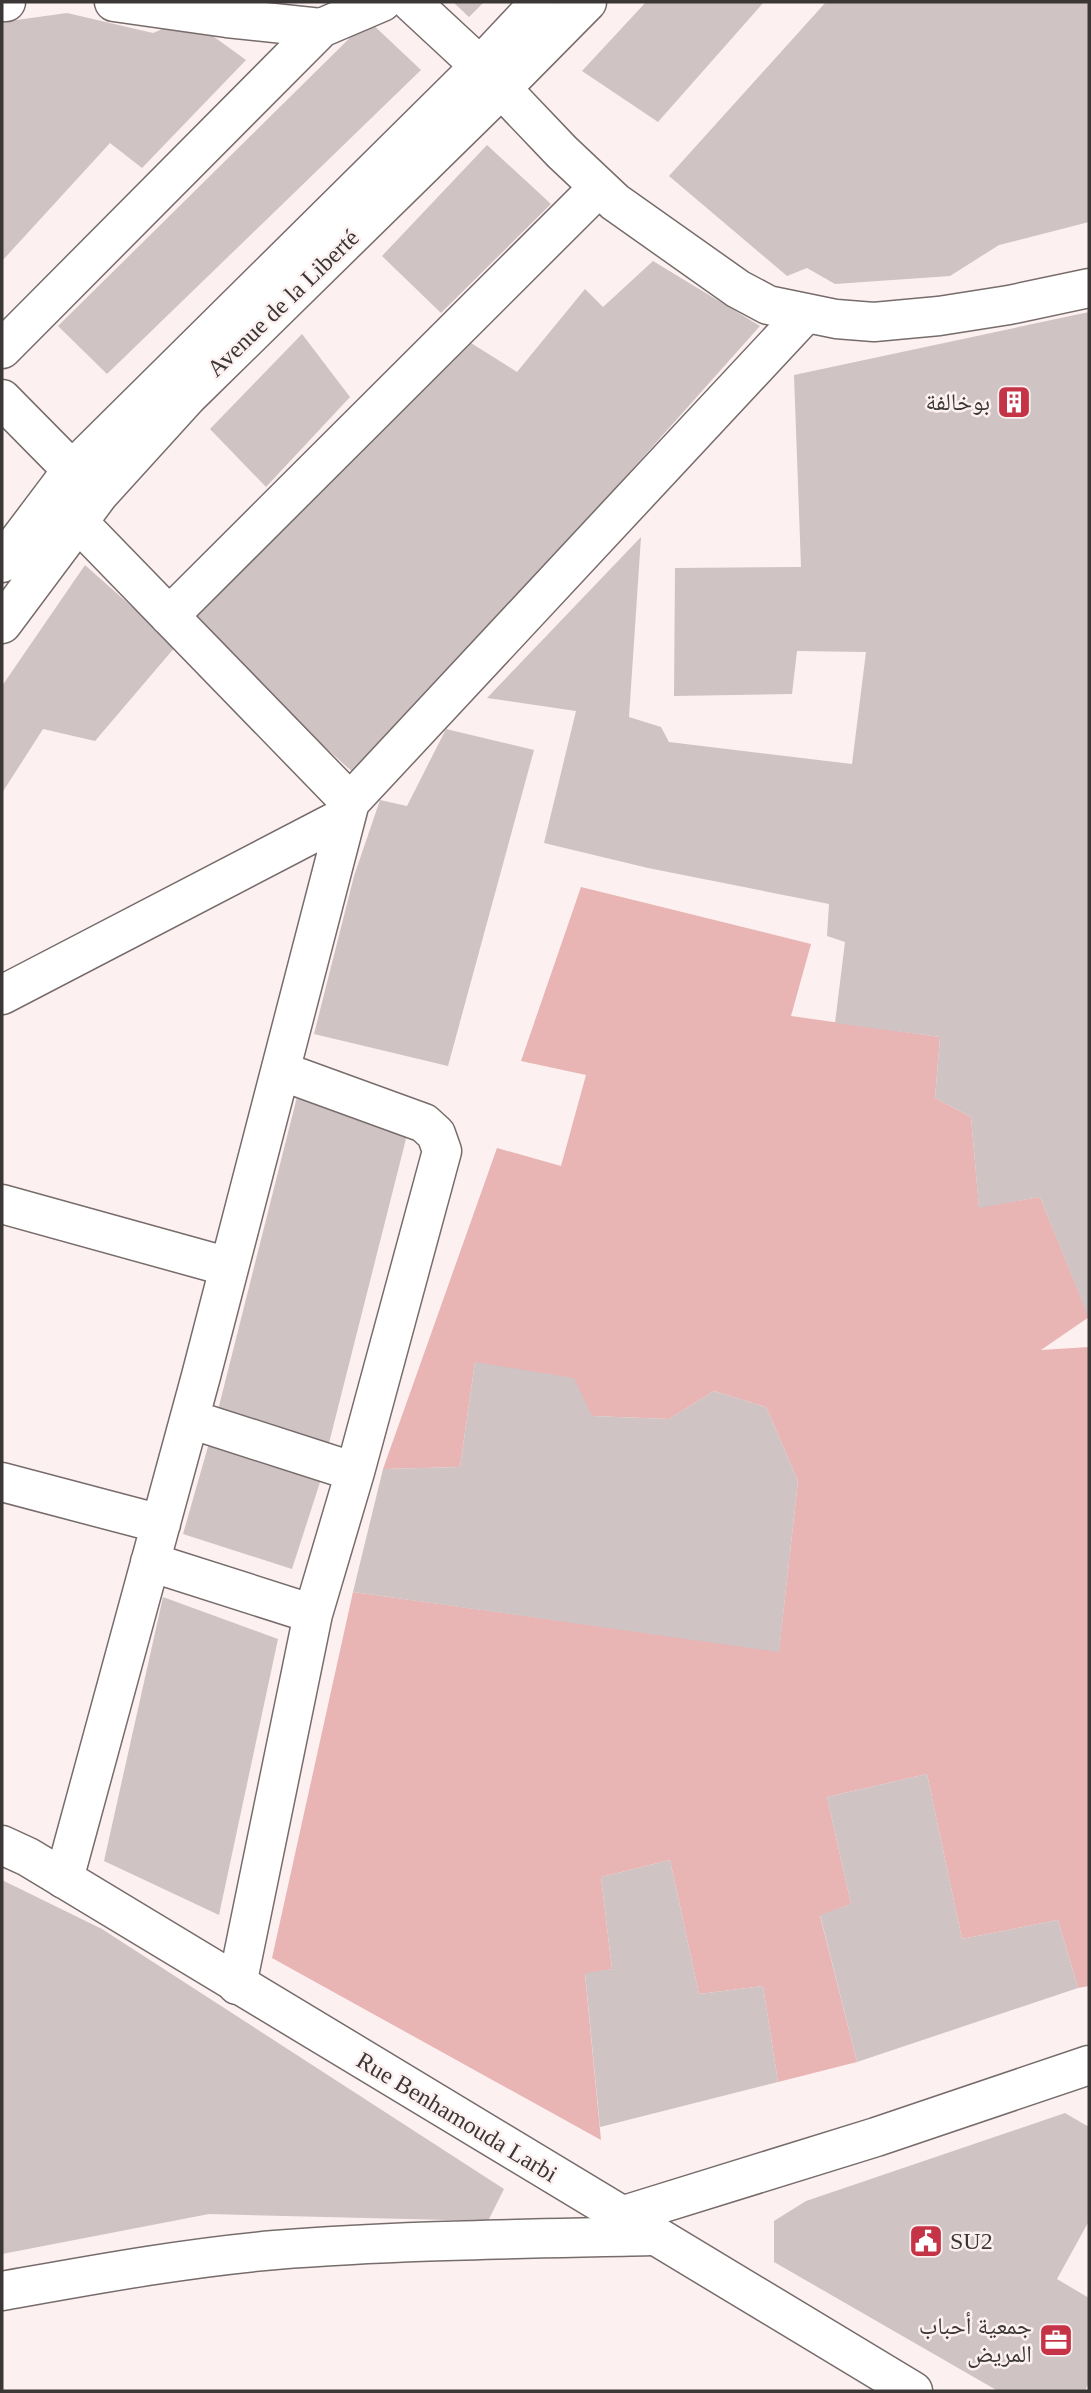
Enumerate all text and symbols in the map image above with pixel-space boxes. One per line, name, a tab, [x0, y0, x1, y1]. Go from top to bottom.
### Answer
street label: Avenue de la Liberté	[202, 224, 364, 382]
building icon: بوخالفة	[995, 383, 1033, 421]
place label: بوخالفة	[926, 389, 990, 416]
street label: Rue Benhamouda Larbi	[352, 2047, 562, 2187]
public building icon: SU2	[907, 2222, 945, 2260]
place label: SU2	[950, 2228, 993, 2254]
place label: جمعية أحباب المريض	[919, 2312, 1032, 2368]
office icon: جمعية أحباب المريض	[1037, 2321, 1075, 2359]

